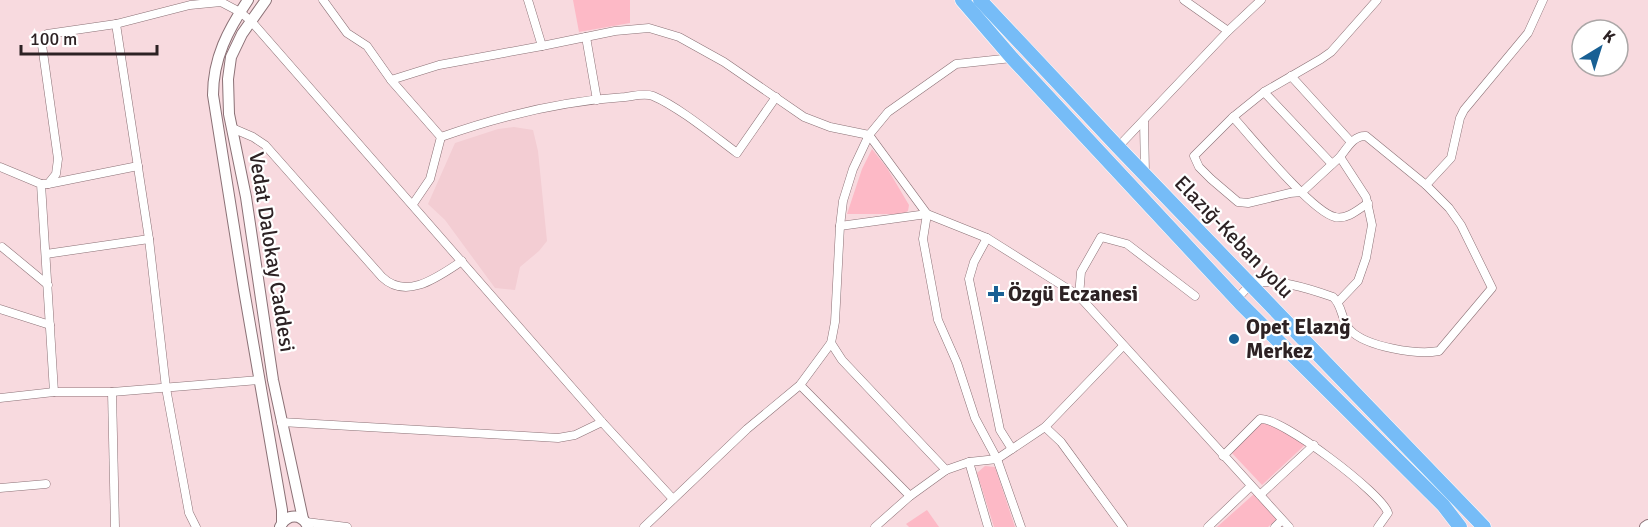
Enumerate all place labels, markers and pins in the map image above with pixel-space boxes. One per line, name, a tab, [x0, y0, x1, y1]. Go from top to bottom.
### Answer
place label: Özgü Eczanesi	[1008, 281, 1138, 307]
marker: Özgü Eczanesi	[989, 287, 1003, 301]
place label: Opet Elazığ Merkez	[1246, 314, 1351, 364]
marker: Opet Elazığ Merkez	[1227, 332, 1241, 346]

